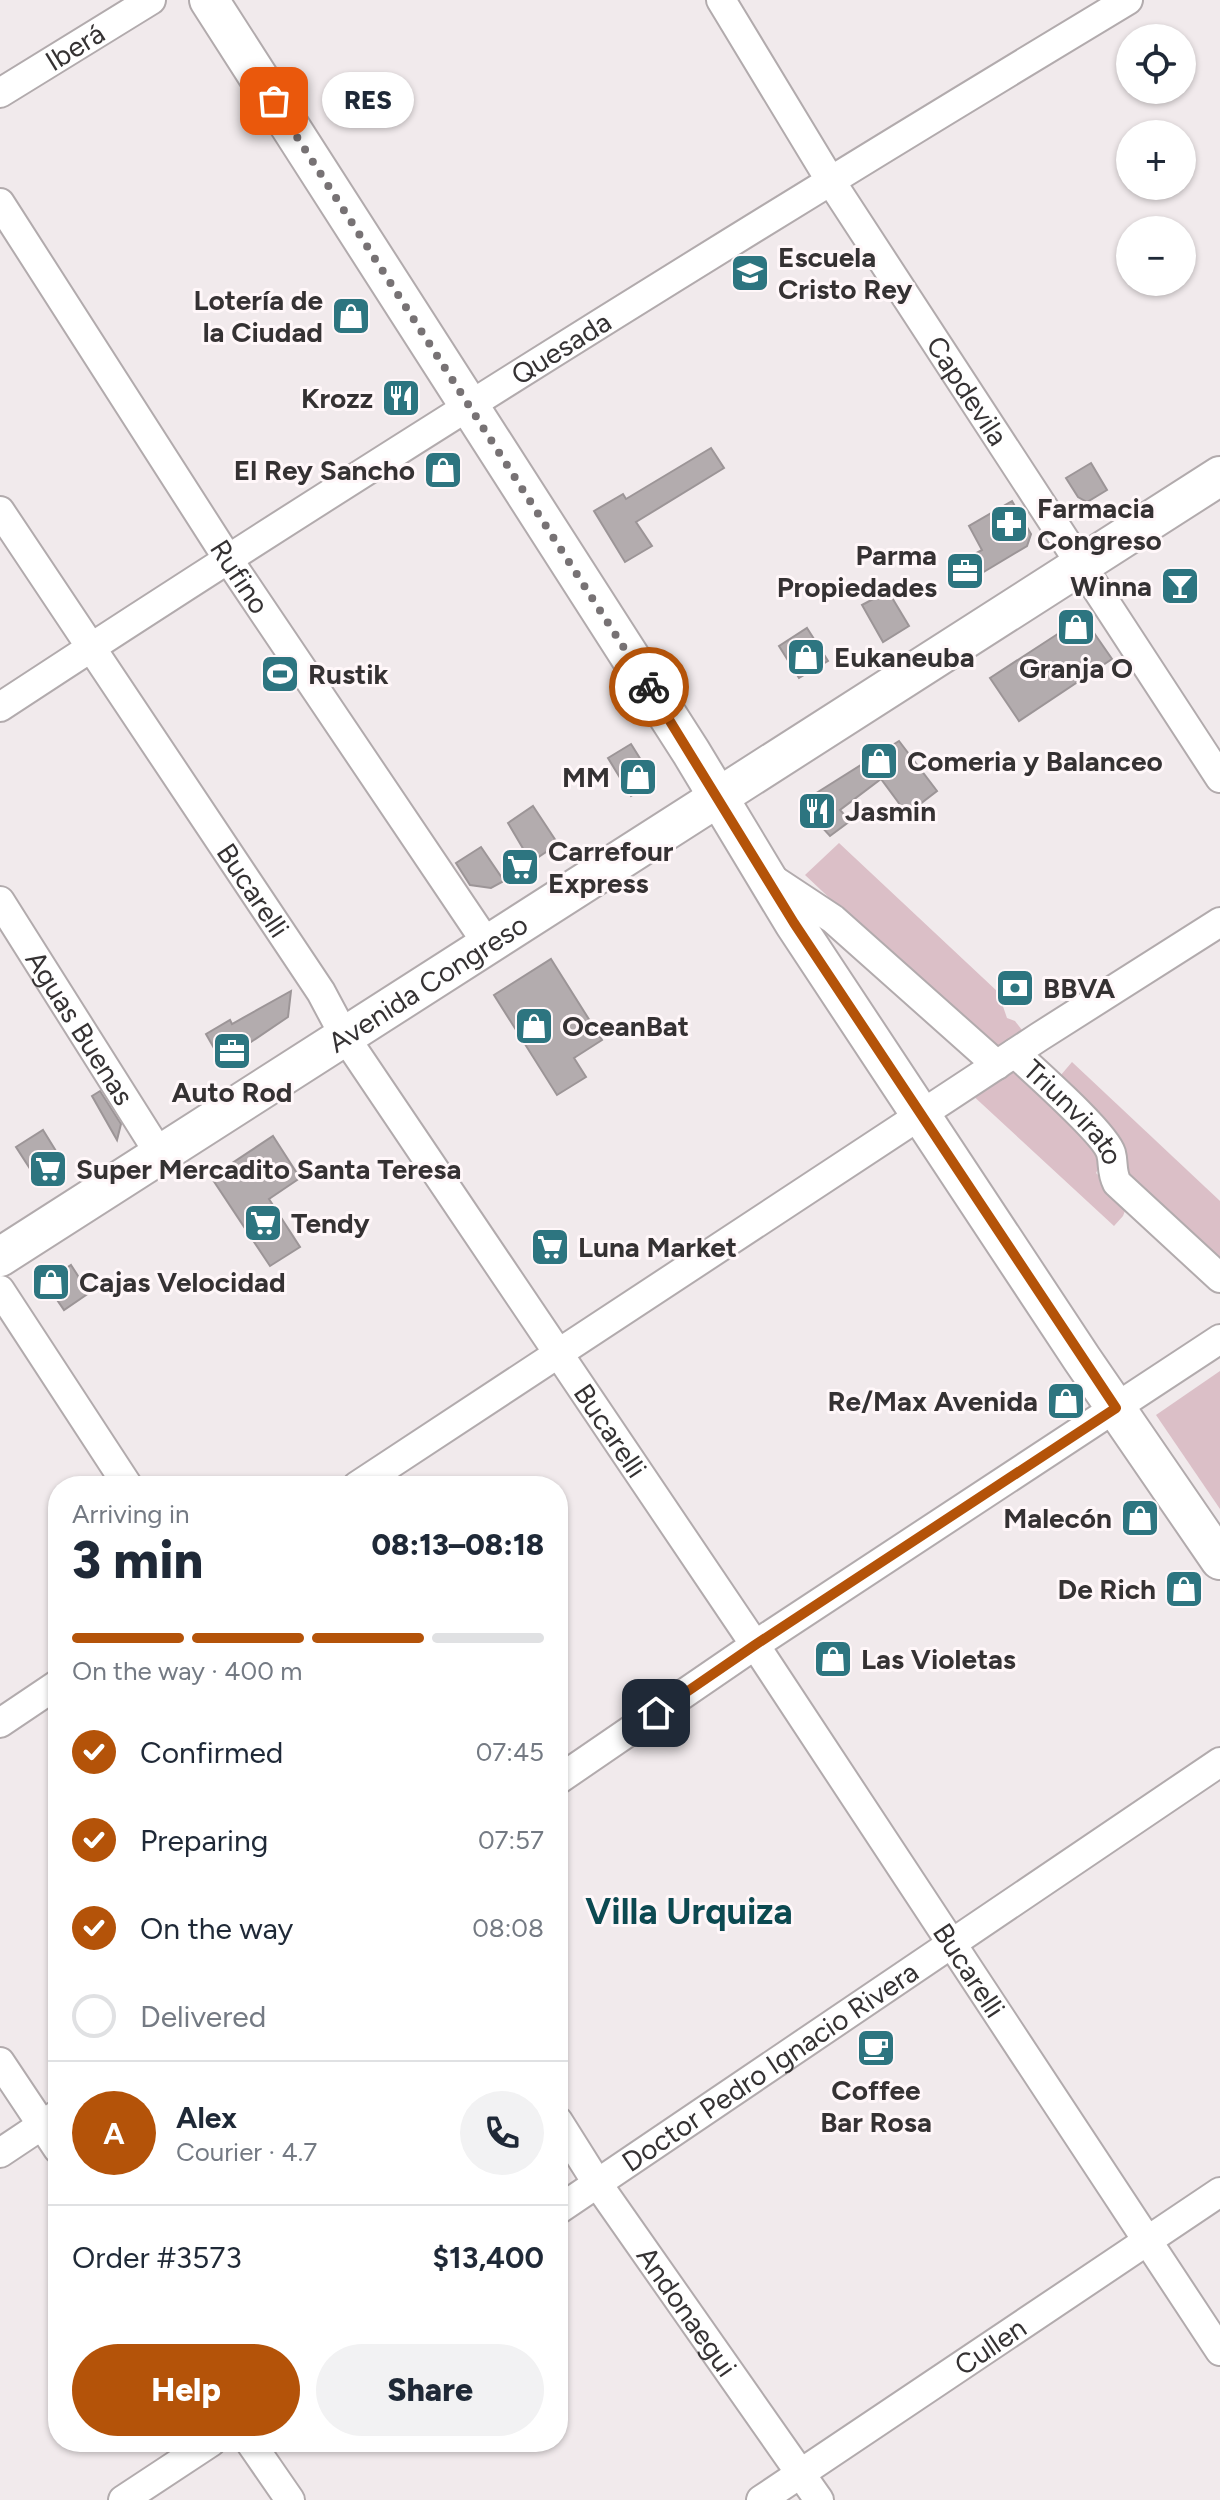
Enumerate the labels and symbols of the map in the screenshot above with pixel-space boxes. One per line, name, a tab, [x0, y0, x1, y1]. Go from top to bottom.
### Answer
street label: Iberá	[39, 16, 111, 78]
pin	[240, 67, 308, 135]
callout: RES	[322, 73, 414, 129]
place label: Escuela Cristo Rey	[778, 240, 913, 306]
school or university icon: Escuela Cristo Rey	[729, 252, 771, 294]
place label: Lotería de la Ciudad	[193, 283, 323, 349]
shop icon: Lotería de la Ciudad	[330, 295, 372, 337]
street label: Quesada	[505, 304, 617, 392]
street label: Capdevila	[919, 330, 1016, 452]
restaurant icon: Krozz	[380, 377, 422, 419]
place label: Krozz	[301, 381, 373, 415]
shop icon: El Rey Sancho	[422, 449, 464, 491]
place label: El Rey Sancho	[234, 453, 415, 487]
place label: Farmacia Congreso	[1037, 491, 1162, 557]
pharmacy icon: Farmacia Congreso	[988, 503, 1030, 545]
street label: Rufino	[203, 533, 277, 620]
place label: Parma Propiedades	[777, 538, 937, 604]
office icon: Parma Propiedades	[944, 550, 986, 592]
bar icon: Winna	[1159, 565, 1201, 607]
place label: Winna	[1070, 569, 1152, 603]
shop icon: Granja O	[1055, 606, 1097, 648]
shop icon: Eukaneuba	[785, 636, 827, 678]
place label: Eukaneuba	[834, 640, 975, 674]
courier	[609, 647, 689, 727]
place label: Granja O	[1019, 651, 1133, 685]
sports icon: Rustik	[259, 653, 301, 695]
place label: Rustik	[308, 657, 389, 691]
shop icon: Comeria y Balanceo	[858, 740, 900, 782]
place label: Comeria y Balanceo	[907, 744, 1163, 778]
shop icon: MM	[617, 756, 659, 798]
place label: MM	[562, 760, 610, 794]
restaurant icon: Jasmin	[796, 790, 838, 832]
place label: Jasmin	[845, 794, 936, 828]
place label: Carrefour Express	[548, 834, 674, 900]
street label: Bucarelli	[210, 837, 297, 944]
supermarket icon: Carrefour Express	[499, 846, 541, 888]
street label: Avenida Congreso	[322, 907, 534, 1060]
street label: Aguas Buenas	[19, 944, 141, 1111]
bank icon: BBVA	[994, 967, 1036, 1009]
place label: BBVA	[1043, 971, 1115, 1005]
shop icon: OceanBat	[513, 1005, 555, 1047]
place label: OceanBat	[562, 1009, 689, 1043]
office icon: Auto Rod	[211, 1030, 253, 1072]
street label: Triunvirato	[1016, 1052, 1130, 1167]
place label: Auto Rod	[172, 1075, 292, 1109]
supermarket icon: Super Mercadito Santa Teresa	[27, 1148, 69, 1190]
place label: Super Mercadito Santa Teresa	[76, 1152, 461, 1186]
supermarket icon: Tendy	[242, 1202, 284, 1244]
place label: Tendy	[291, 1206, 371, 1240]
supermarket icon: Luna Market	[529, 1226, 571, 1268]
place label: Luna Market	[578, 1230, 737, 1264]
shop icon: Cajas Velocidad	[30, 1261, 72, 1303]
place label: Cajas Velocidad	[79, 1265, 286, 1299]
street label: Bucarelli	[567, 1377, 654, 1484]
shop icon: Re/Max Avenida	[1045, 1380, 1087, 1422]
place label: Re/Max Avenida	[827, 1384, 1038, 1418]
shop icon: Malecón	[1119, 1497, 1161, 1539]
place label: Malecón	[1003, 1501, 1112, 1535]
shop icon: De Rich	[1163, 1568, 1205, 1610]
place label: De Rich	[1058, 1572, 1156, 1606]
shop icon: Las Violetas	[812, 1638, 854, 1680]
place label: Las Violetas	[861, 1642, 1016, 1676]
pin	[622, 1679, 690, 1747]
district label: Villa Urquiza	[585, 1890, 793, 1933]
street label: Bucarelli	[926, 1917, 1012, 2024]
street label: Doctor Pedro Ignacio Rivera	[615, 1954, 925, 2179]
cafe icon: Coffee Bar Rosa	[855, 2027, 897, 2069]
place label: Coffee Bar Rosa	[820, 2073, 932, 2139]
street label: Andonaegui	[630, 2240, 744, 2383]
street label: Cullen	[948, 2310, 1032, 2382]

